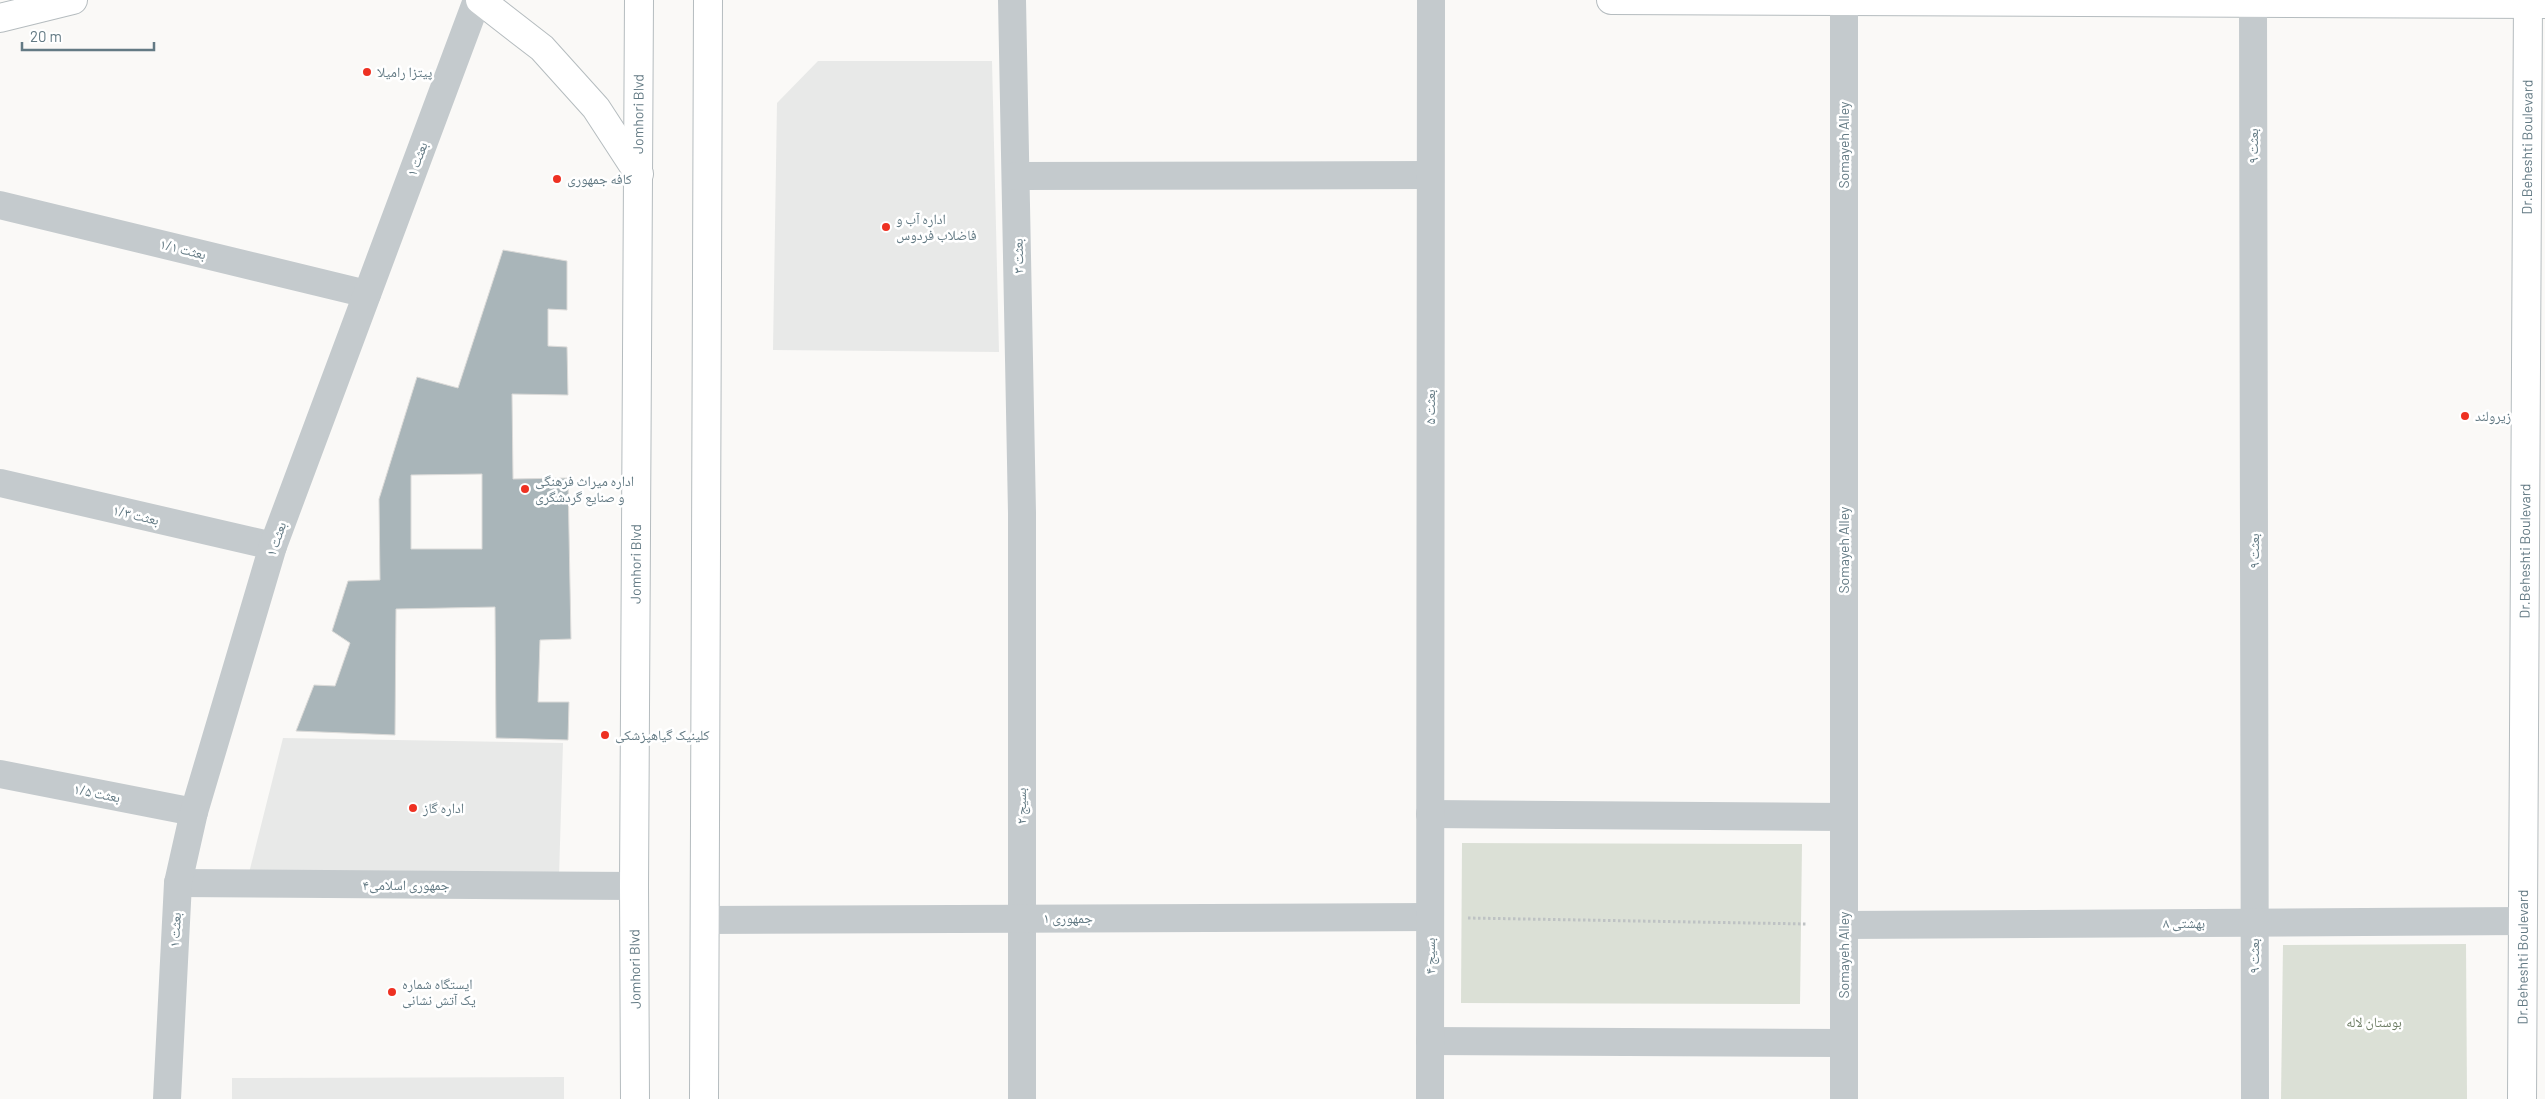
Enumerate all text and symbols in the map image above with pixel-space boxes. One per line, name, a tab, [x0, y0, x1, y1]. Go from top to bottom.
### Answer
scale bar	[22, 20, 155, 52]
text: 20 m	[30, 27, 62, 45]
place label: پیتزا رامیلا	[377, 63, 433, 81]
marker: پیتزا رامیلا	[361, 66, 373, 78]
street label: Jomhori Blvd	[629, 74, 647, 154]
street label: Dr.Beheshti Boulevard	[2518, 80, 2536, 214]
street label: Somayeh Alley	[1835, 101, 1852, 189]
street label: بعثت ۹	[2244, 128, 2261, 164]
street label: بعثت ۱	[403, 139, 431, 178]
place label: کافه جمهوری	[567, 170, 632, 188]
marker: کافه جمهوری	[551, 173, 563, 185]
place label: اداره آب و فاضلاب فردوس	[896, 210, 977, 244]
marker: اداره آب و فاضلاب فردوس	[880, 221, 892, 233]
street label: بعثت ۱/۱	[158, 235, 208, 263]
street label: بعثت ۳	[1009, 238, 1027, 274]
street label: بعثت ۵	[1421, 389, 1438, 425]
place label: زیرولند	[2475, 407, 2511, 425]
marker: زیرولند	[2459, 410, 2471, 422]
place label: اداره میراث فرهنگی و صنایع گردشگری	[535, 472, 634, 507]
marker: اداره میراث فرهنگی و صنایع گردشگری	[519, 483, 531, 495]
street label: Dr.Beheshti Boulevard	[2516, 484, 2533, 618]
street label: بعثت ۱/۳	[111, 501, 161, 529]
street label: Somayeh Alley	[1835, 506, 1852, 594]
street label: بعثت ۱	[262, 519, 290, 558]
street label: Jomhori Blvd	[627, 524, 644, 604]
street label: بعثت ۹	[2245, 533, 2262, 569]
place label: کلینیک گیاهپزشکی	[615, 726, 710, 744]
marker: کلینیک گیاهپزشکی	[599, 729, 611, 741]
street label: بعثت ۱/۵	[72, 780, 122, 806]
street label: بسیج ۲	[1012, 788, 1031, 824]
place label: اداره گاز	[422, 799, 464, 817]
marker: اداره گاز	[407, 802, 419, 814]
street label: جمهوری اسلامی۴	[363, 876, 450, 894]
street label: Dr.Beheshti Boulevard	[2513, 890, 2531, 1024]
street label: جمهوری ۱	[1043, 909, 1093, 927]
street label: Somayeh Alley	[1835, 911, 1852, 999]
street label: بعثت ۱	[165, 912, 184, 948]
street label: بهشتی ۸	[2163, 914, 2205, 932]
street label: Jomhori Blvd	[625, 929, 644, 1009]
street label: بسیج ۴	[1421, 938, 1440, 974]
street label: بعثت ۹	[2245, 938, 2262, 974]
place label: ایستگاه شماره یک آتش نشانی	[402, 975, 476, 1009]
marker: ایستگاه شماره یک آتش نشانی	[386, 986, 398, 998]
park label: بوستان لاله	[2346, 1013, 2402, 1031]

